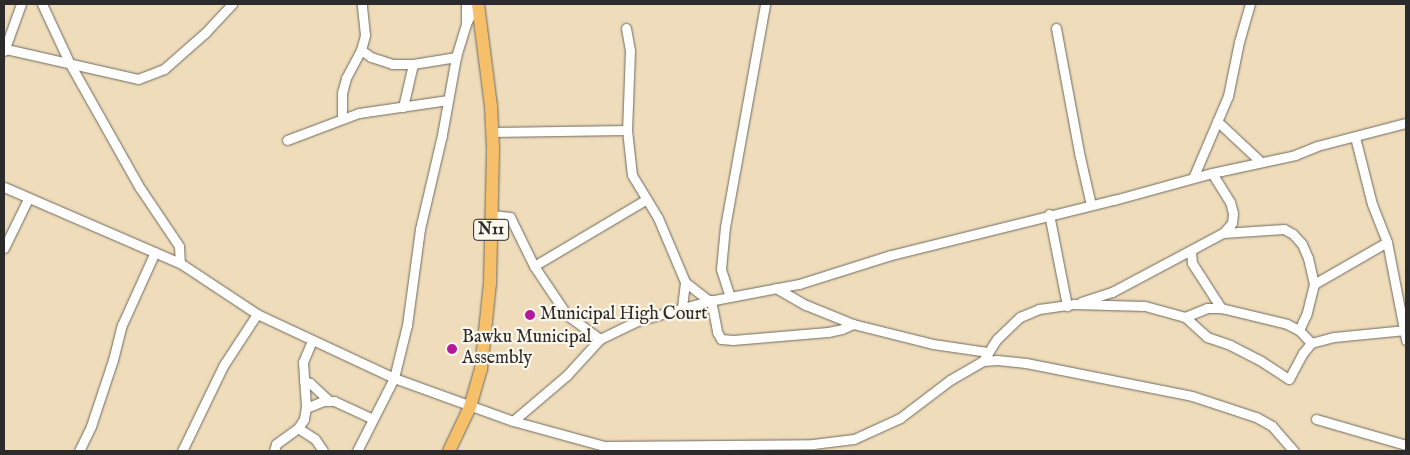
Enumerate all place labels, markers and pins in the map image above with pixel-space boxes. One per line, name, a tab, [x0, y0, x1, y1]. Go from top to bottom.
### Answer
place label: Municipal High Court	[540, 304, 707, 326]
marker: Municipal High Court	[524, 309, 536, 321]
place label: Bawku Municipal Assembly	[462, 328, 591, 370]
marker: Bawku Municipal Assembly	[446, 343, 458, 355]

